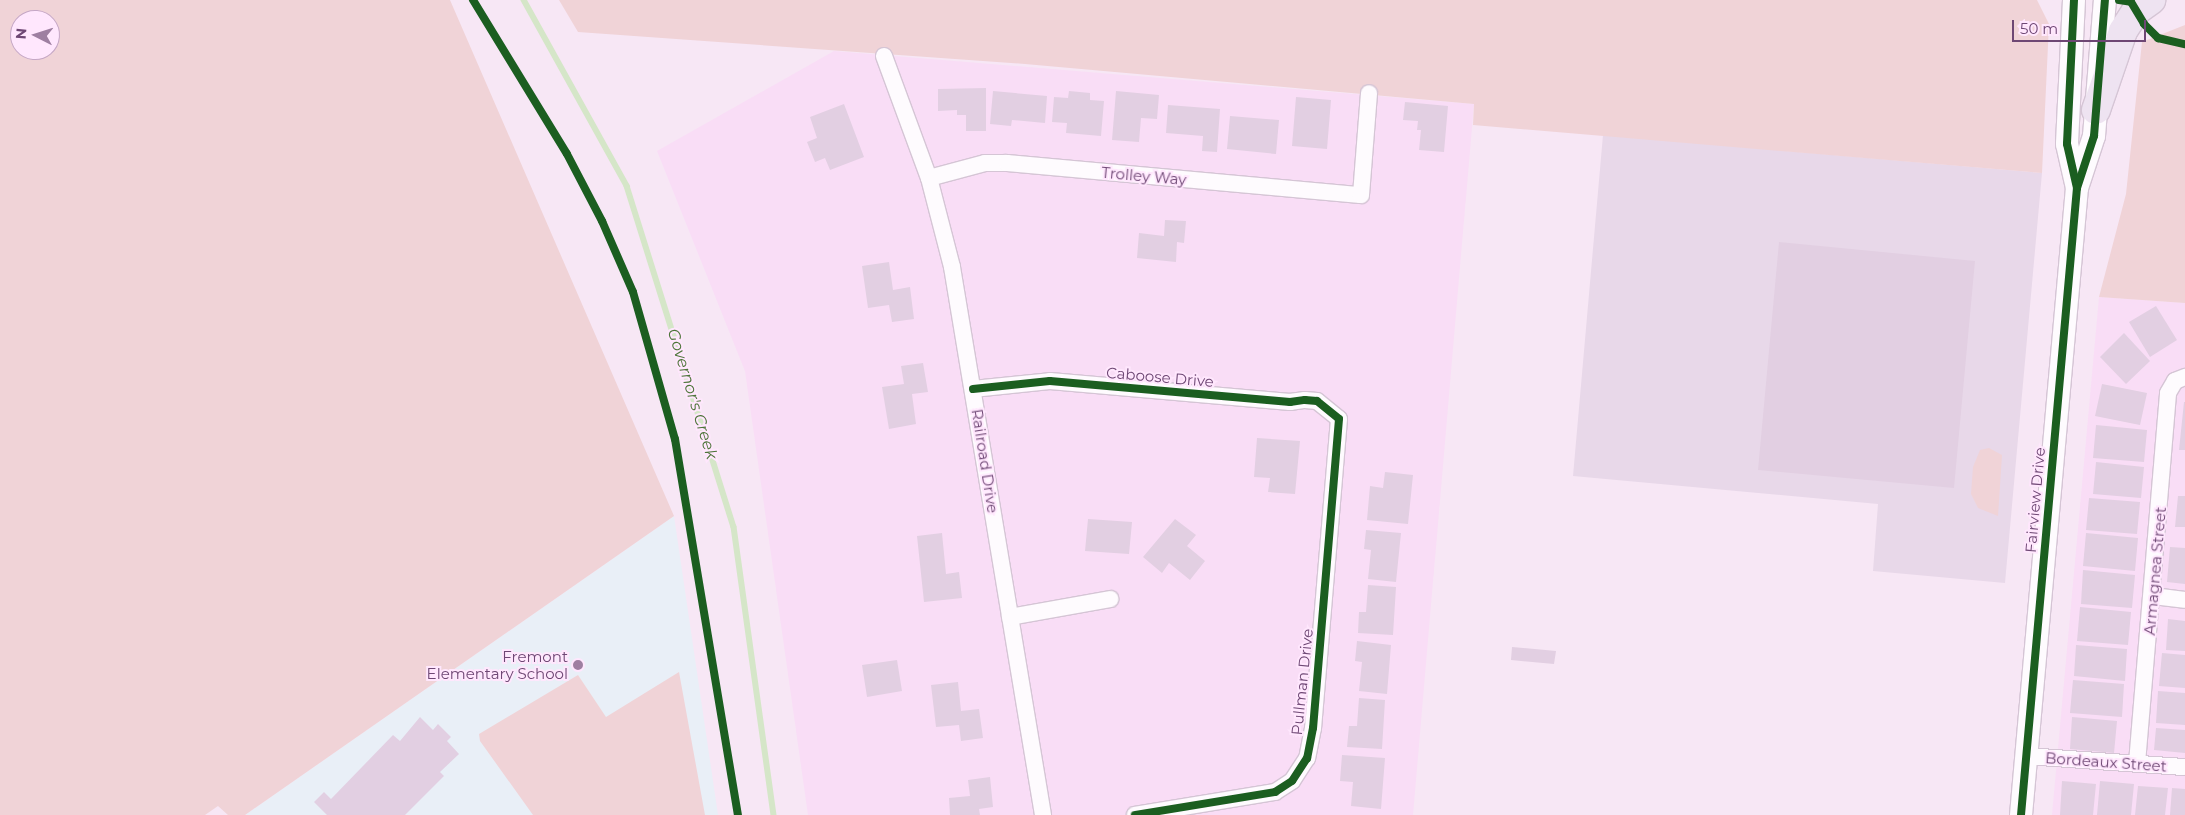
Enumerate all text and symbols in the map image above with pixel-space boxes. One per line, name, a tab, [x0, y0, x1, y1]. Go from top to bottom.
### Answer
north arrow	[10, 10, 60, 60]
scale bar	[2015, 10, 2149, 42]
text: 50 m	[2020, 19, 2058, 38]
text: N	[12, 27, 31, 40]
street label: Trolley Way	[1101, 163, 1187, 189]
water label: Governor's Creek	[663, 326, 721, 462]
street label: Caboose Drive	[1105, 363, 1215, 391]
street label: Railroad Drive	[968, 408, 1002, 514]
street label: Fairview Drive	[2021, 447, 2049, 553]
street label: Armagnea Street	[2140, 506, 2170, 636]
street label: Pullman Drive	[1287, 628, 1317, 736]
place label: Fremont Elementary School	[427, 647, 568, 682]
marker: Fremont Elementary School	[572, 659, 584, 671]
street label: Bordeaux Street	[2045, 749, 2167, 775]

